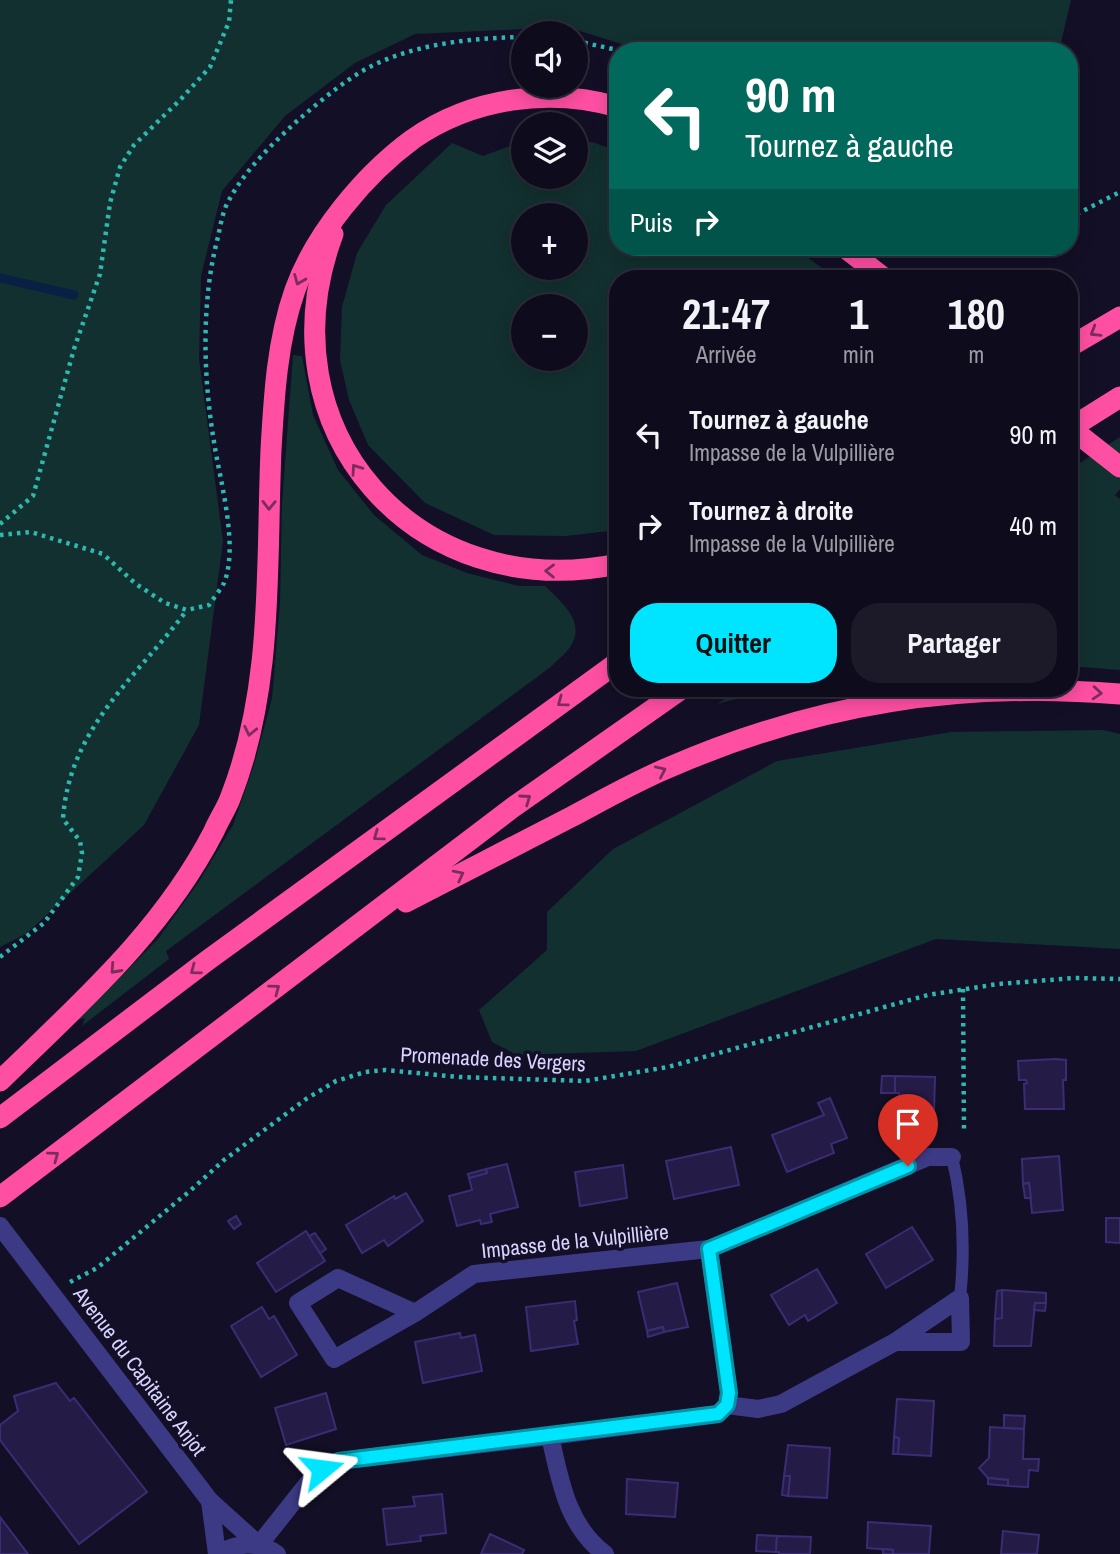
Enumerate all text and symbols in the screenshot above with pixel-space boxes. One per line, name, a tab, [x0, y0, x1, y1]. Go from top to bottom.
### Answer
map controls	[511, 21, 588, 371]
button: sound	[511, 21, 588, 98]
text: 90 m	[745, 61, 837, 127]
icon: left	[630, 70, 721, 161]
button: layers	[511, 112, 588, 189]
text: Tournez à gauche	[745, 124, 954, 167]
button: +	[511, 203, 588, 280]
icon: right	[687, 203, 725, 241]
text: Puis	[630, 205, 673, 240]
one-way arrow	[293, 273, 307, 286]
text: 21:47	[682, 286, 770, 342]
text: 1	[849, 286, 868, 342]
text: 180	[948, 286, 1005, 342]
button: −	[511, 294, 588, 371]
one-way arrow	[1089, 324, 1102, 337]
text: Arrivée	[696, 339, 756, 370]
text: min	[843, 339, 875, 370]
text: m	[968, 339, 984, 370]
text: Tournez à gauche	[689, 402, 869, 437]
icon: left	[630, 416, 668, 454]
text: 90 m	[1010, 417, 1057, 452]
text: Impasse de la Vulpillière	[689, 437, 895, 468]
one-way arrow	[352, 464, 364, 477]
text: Tournez à droite	[689, 493, 853, 528]
one-way arrow	[262, 499, 277, 510]
icon: right	[630, 507, 668, 545]
text: 40 m	[1010, 508, 1057, 543]
text: Impasse de la Vulpillière	[689, 528, 895, 559]
one-way arrow	[544, 563, 555, 578]
button: Quitter	[630, 603, 837, 683]
button: Partager	[851, 603, 1057, 683]
one-way arrow	[1092, 685, 1103, 700]
one-way arrow	[558, 694, 570, 706]
one-way arrow	[244, 725, 259, 737]
one-way arrow	[654, 765, 666, 779]
one-way arrow	[518, 795, 531, 807]
one-way arrow	[374, 828, 386, 840]
one-way arrow	[451, 869, 464, 883]
one-way arrow	[111, 961, 123, 974]
one-way arrow	[190, 962, 202, 974]
one-way arrow	[267, 985, 280, 997]
street label: Promenade des Vergers	[400, 1040, 586, 1078]
pin	[878, 1094, 938, 1166]
icon: arrive	[889, 1105, 927, 1143]
one-way arrow	[47, 1151, 59, 1164]
street label: Impasse de la Vulpillière	[480, 1217, 670, 1265]
street label: Avenue du Capitaine Anjot	[66, 1280, 213, 1462]
position arrow	[285, 1432, 359, 1506]

